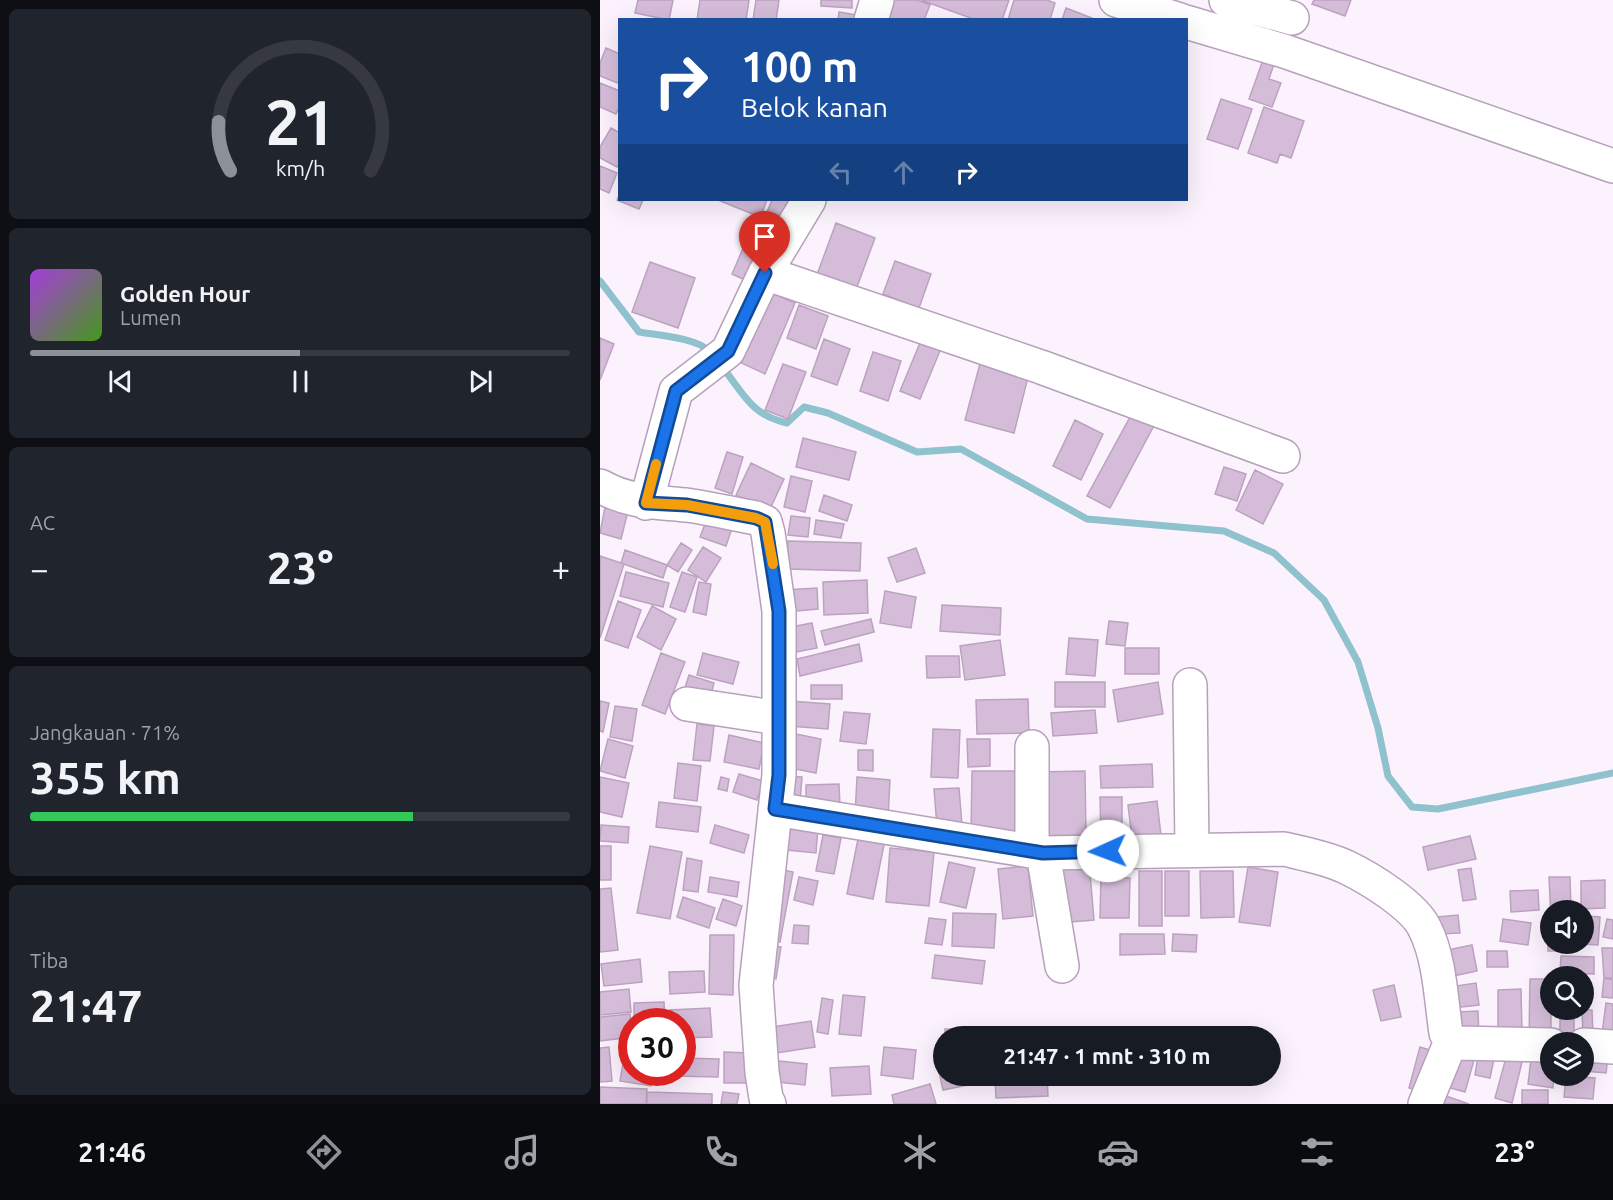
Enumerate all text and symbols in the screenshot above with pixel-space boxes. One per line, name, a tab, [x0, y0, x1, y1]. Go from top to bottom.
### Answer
icon: right	[642, 42, 720, 120]
text: 100 m	[741, 43, 858, 90]
text: 21	[265, 87, 335, 157]
text: Belok kanan	[741, 92, 888, 122]
text: km/h	[275, 156, 325, 180]
icon: left	[824, 156, 857, 189]
icon: ahead	[887, 156, 920, 189]
icon: right	[950, 156, 983, 189]
pin	[739, 211, 790, 273]
icon: arrive	[748, 220, 781, 253]
text: Golden Hour	[120, 281, 250, 306]
text: Lumen	[120, 306, 181, 329]
icon: previous	[104, 365, 137, 398]
icon: pause	[284, 365, 317, 398]
icon: next	[464, 365, 497, 398]
text: AC	[30, 511, 55, 534]
text: 23°	[267, 542, 333, 593]
text: −	[30, 550, 49, 587]
text: +	[551, 550, 570, 587]
text: Jangkauan · 71%	[30, 721, 180, 744]
text: 355 km	[30, 752, 181, 803]
position arrow	[1076, 819, 1140, 883]
map controls	[1540, 900, 1594, 1086]
button: sound	[1540, 900, 1594, 954]
text: Tiba	[30, 949, 68, 972]
button: search	[1540, 966, 1594, 1020]
text: 21:47	[30, 980, 143, 1031]
speed limit sign: 30	[618, 1008, 696, 1086]
button: layers	[1540, 1032, 1594, 1086]
text: 21:47 · 1 mnt · 310 m	[1003, 1043, 1211, 1068]
icon: directions	[303, 1131, 345, 1173]
icon: music	[501, 1131, 543, 1173]
icon: phone	[700, 1131, 742, 1173]
icon: climate	[899, 1131, 941, 1173]
icon: car	[1097, 1131, 1139, 1173]
icon: filters	[1296, 1131, 1338, 1173]
text: 21:46	[78, 1137, 146, 1167]
text: 23°	[1495, 1137, 1535, 1167]

